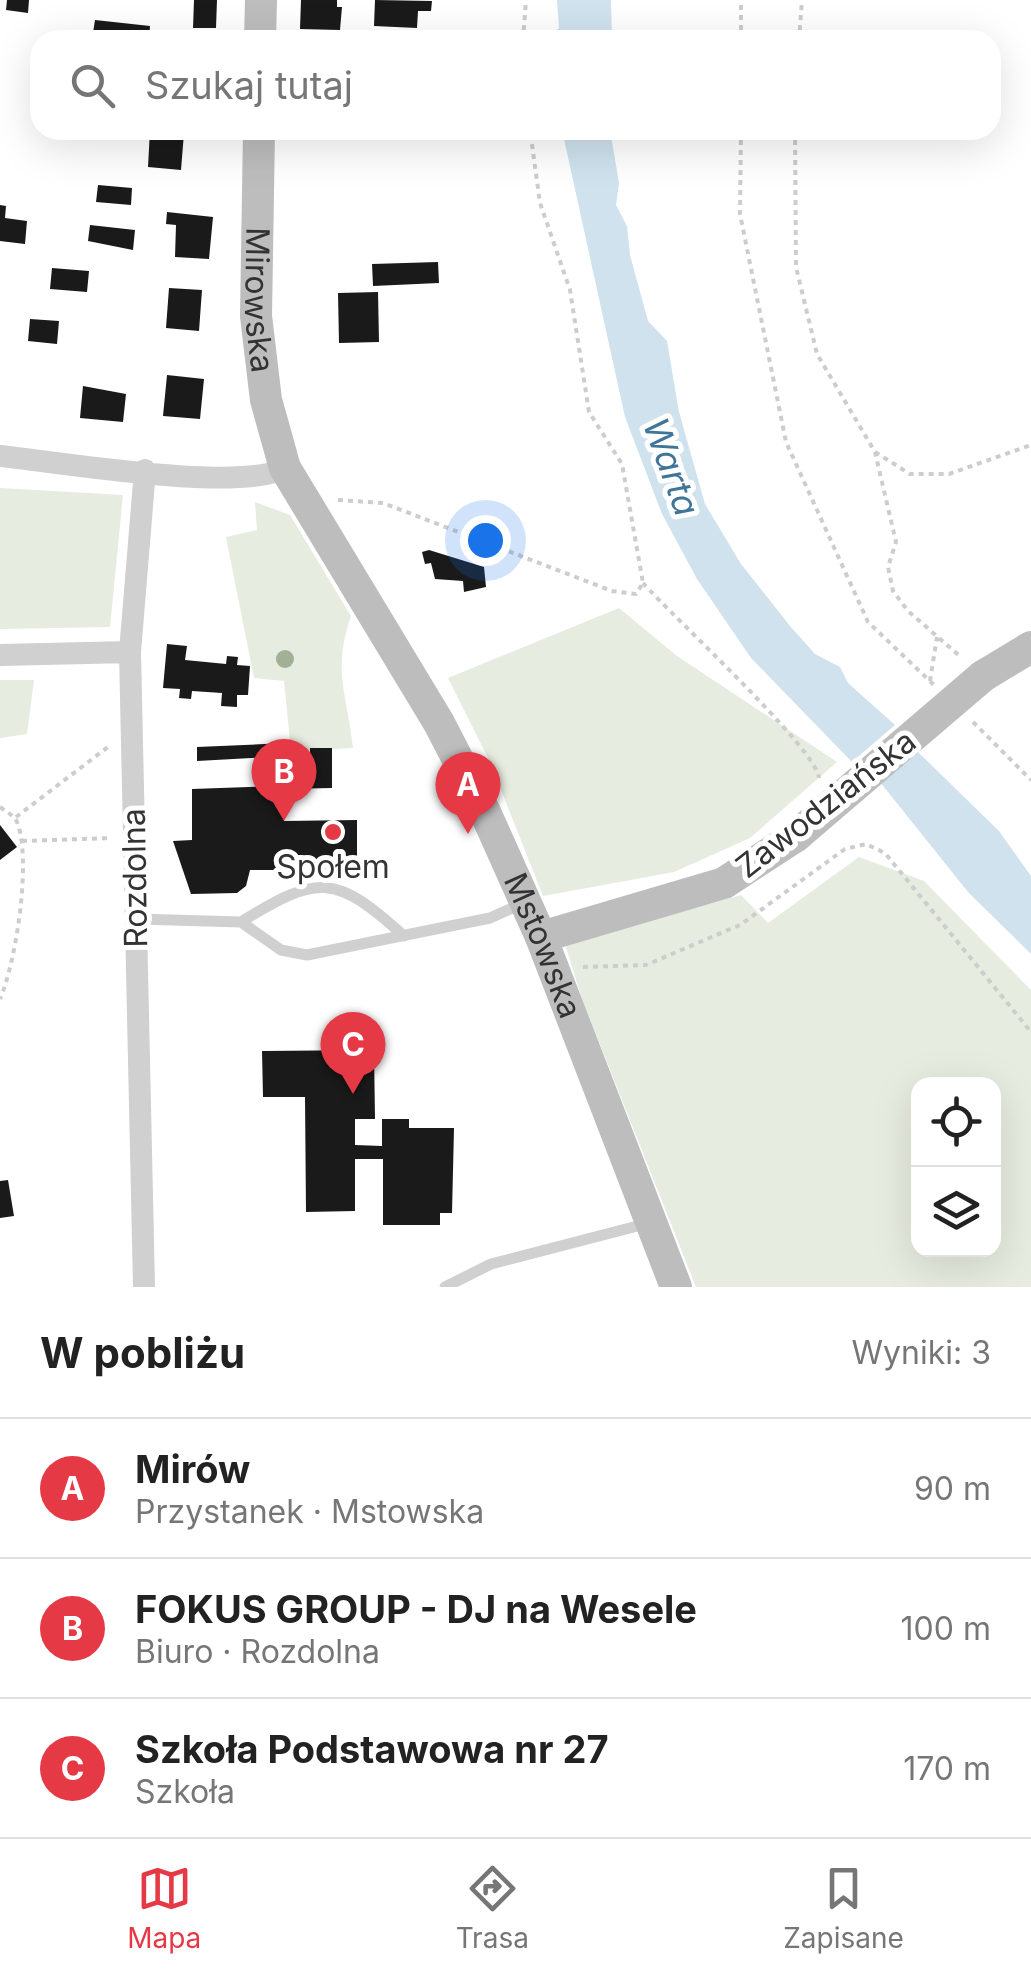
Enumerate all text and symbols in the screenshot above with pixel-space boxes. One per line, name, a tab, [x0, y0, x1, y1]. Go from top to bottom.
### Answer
search box	[30, 30, 1001, 140]
icon: search	[65, 58, 120, 113]
text: Szukaj tutaj	[145, 62, 353, 108]
street label: Mirowska	[237, 227, 283, 375]
water label: Warta	[635, 412, 709, 521]
your location	[460, 515, 511, 566]
street label: Zawodziańska	[728, 721, 923, 886]
pin: B	[252, 738, 316, 821]
pin: A	[436, 752, 500, 834]
street label: Rozdolna	[114, 808, 155, 948]
marker: Społem	[322, 821, 344, 843]
place label: Społem	[276, 847, 390, 886]
street label: Mstowska	[496, 867, 590, 1023]
pin: C	[320, 1012, 386, 1094]
map controls	[911, 1077, 1001, 1257]
button: locate	[911, 1077, 1001, 1167]
button: layers	[911, 1167, 1001, 1257]
text: W pobliżu	[40, 1327, 245, 1378]
text: Wyniki: 3	[852, 1333, 991, 1372]
text: Mirów	[135, 1446, 250, 1492]
text: A	[61, 1469, 84, 1508]
text: 90 m	[914, 1469, 991, 1508]
text: Przystanek · Mstowska	[135, 1492, 484, 1531]
text: FOKUS GROUP - DJ na Wesele	[135, 1586, 697, 1632]
text: B	[62, 1609, 83, 1648]
text: 100 m	[901, 1609, 991, 1648]
text: Biuro · Rozdolna	[135, 1632, 380, 1671]
text: Szkoła Podstawowa nr 27	[135, 1726, 609, 1772]
text: C	[61, 1749, 84, 1788]
text: 170 m	[903, 1749, 991, 1788]
text: Szkoła	[135, 1772, 235, 1811]
tab: Mapa	[127, 1861, 201, 1955]
tab: Trasa	[456, 1861, 529, 1955]
tab: Zapisane	[783, 1861, 904, 1955]

